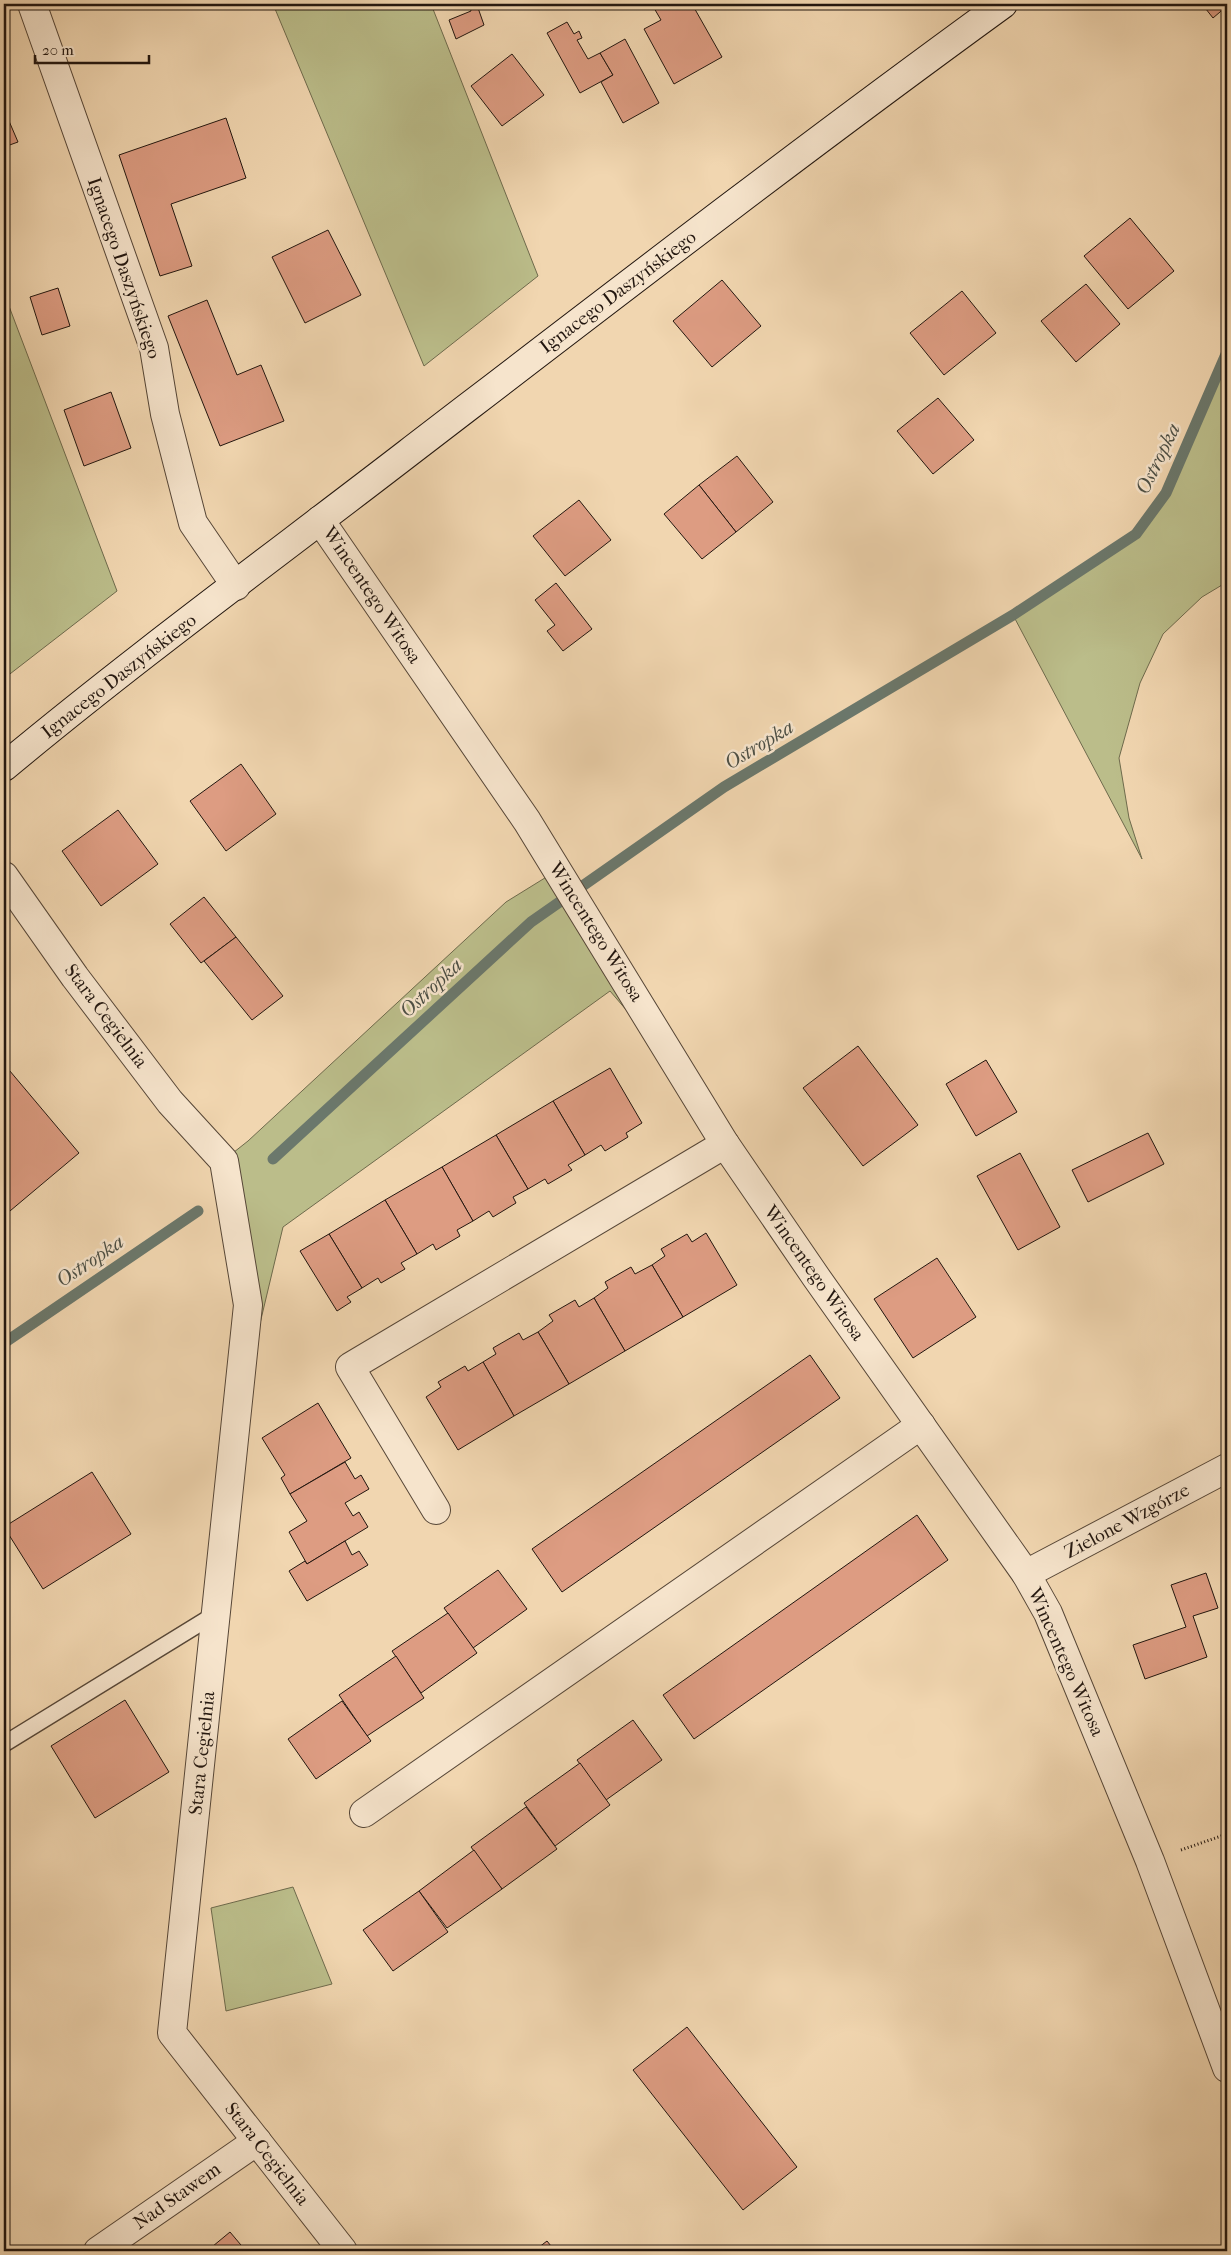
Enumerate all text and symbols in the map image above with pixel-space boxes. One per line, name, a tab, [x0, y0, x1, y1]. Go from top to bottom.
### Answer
scale bar	[35, 32, 149, 64]
text: 20 m	[42, 41, 74, 59]
street label: Ignacego Daszyńskiego	[83, 175, 165, 362]
street label: Ignacego Daszyńskiego	[535, 226, 701, 358]
water label: Ostropka	[1131, 420, 1185, 498]
street label: Wincentego Witosa	[318, 522, 426, 668]
street label: Ignacego Daszyńskiego	[37, 609, 201, 743]
water label: Ostropka	[720, 716, 798, 774]
street label: Wincentego Witosa	[544, 857, 648, 1006]
water label: Ostropka	[395, 954, 467, 1022]
street label: Stara Cegielnia	[60, 960, 152, 1072]
street label: Wincentego Witosa	[759, 1200, 869, 1345]
water label: Ostropka	[52, 1230, 128, 1292]
street label: Zielone Wzgórze	[1061, 1479, 1193, 1563]
street label: Wincentego Witosa	[1023, 1584, 1109, 1740]
street label: Stara Cegielnia	[185, 1690, 219, 1816]
street label: Stara Cegielnia	[220, 2098, 314, 2210]
street label: Nad Stawem	[129, 2158, 225, 2234]

